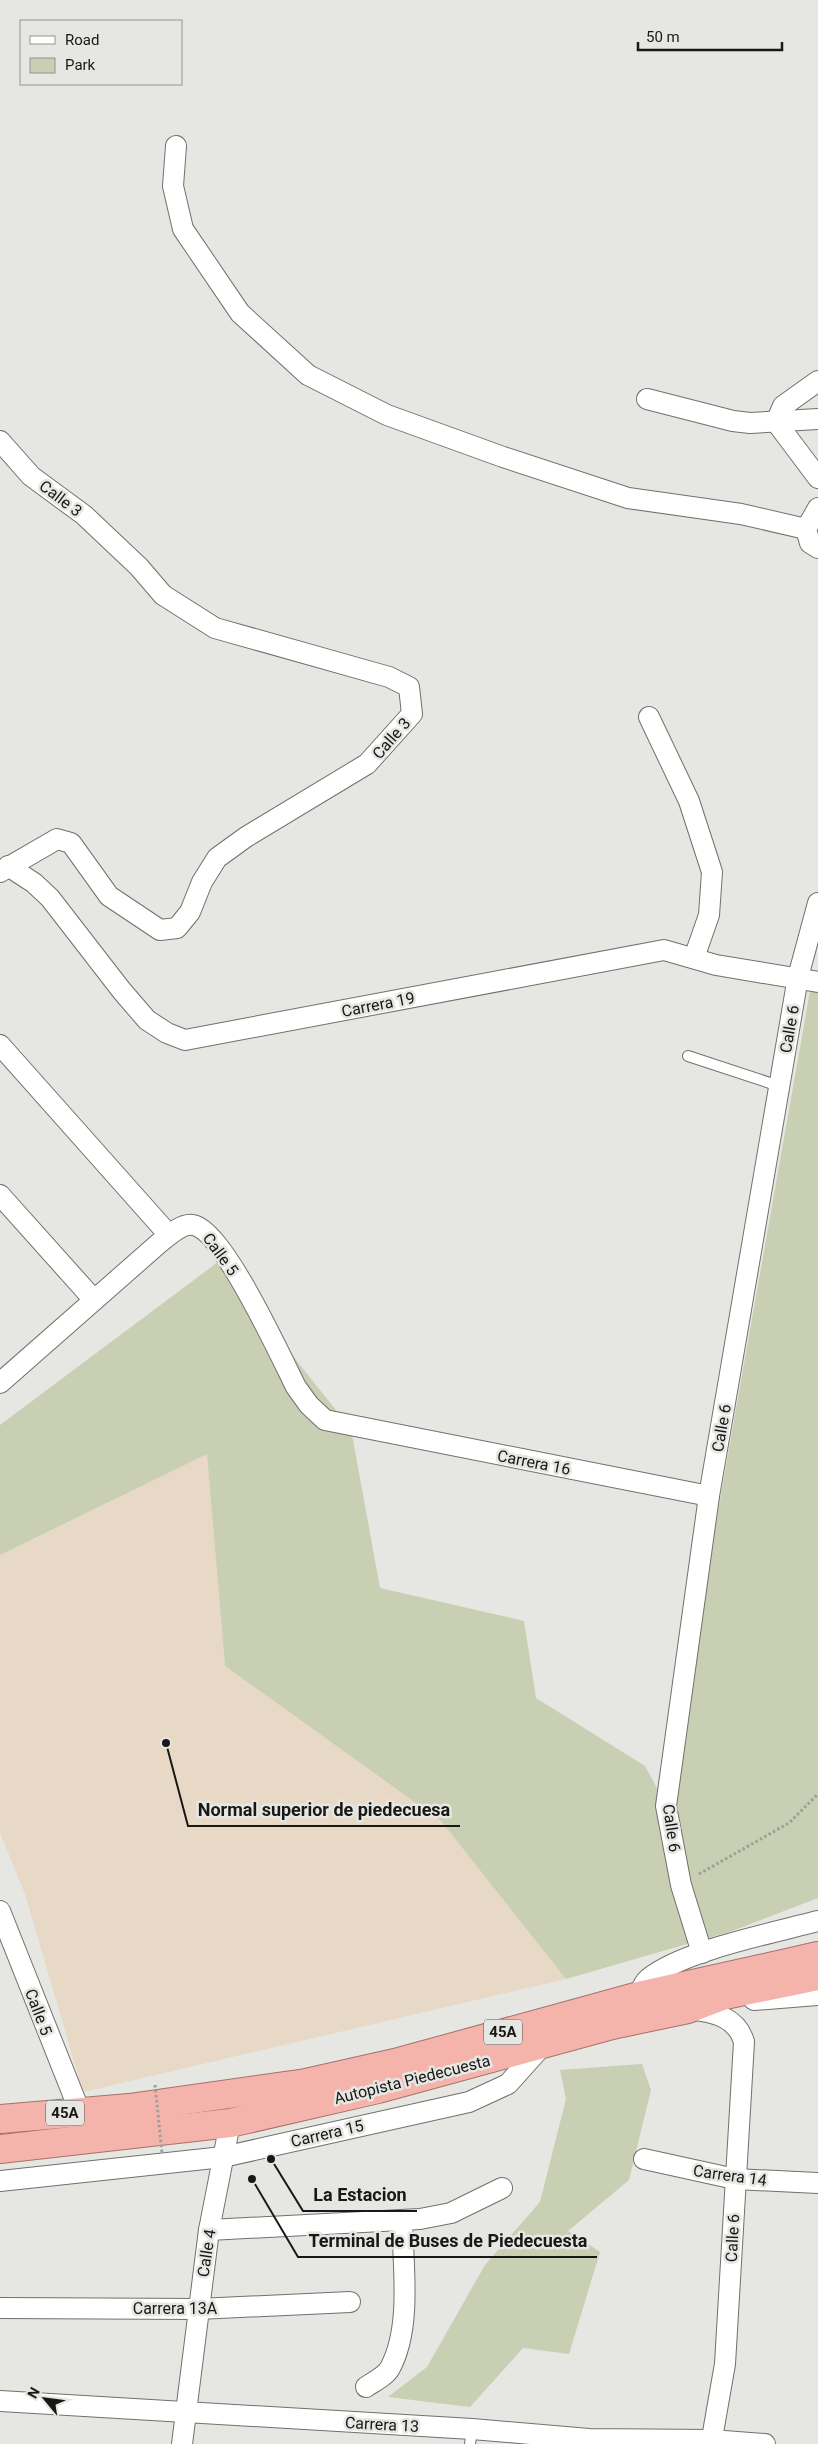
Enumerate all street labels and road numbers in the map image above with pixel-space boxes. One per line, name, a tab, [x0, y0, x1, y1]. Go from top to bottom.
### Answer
street label: Calle 3	[36, 476, 86, 521]
street label: Calle 3	[368, 714, 414, 763]
street label: Carrera 19	[340, 988, 416, 1021]
street label: Calle 6	[776, 1004, 803, 1055]
street label: Calle 5	[199, 1229, 242, 1279]
street label: Calle 6	[708, 1403, 735, 1454]
street label: Carrera 16	[496, 1446, 572, 1479]
street label: Calle 6	[659, 1803, 684, 1853]
street label: Calle 5	[21, 1986, 56, 2038]
road number: 45A	[484, 2020, 522, 2044]
street label: Autopista Piedecuesta	[332, 2051, 492, 2108]
road number: 45A	[46, 2100, 84, 2126]
street label: Carrera 15	[289, 2116, 365, 2151]
street label: Carrera 14	[692, 2161, 768, 2190]
street label: Calle 6	[722, 2213, 743, 2263]
street label: Calle 4	[193, 2228, 220, 2278]
street label: Carrera 13A	[133, 2299, 218, 2318]
street label: Carrera 13	[344, 2413, 419, 2436]

